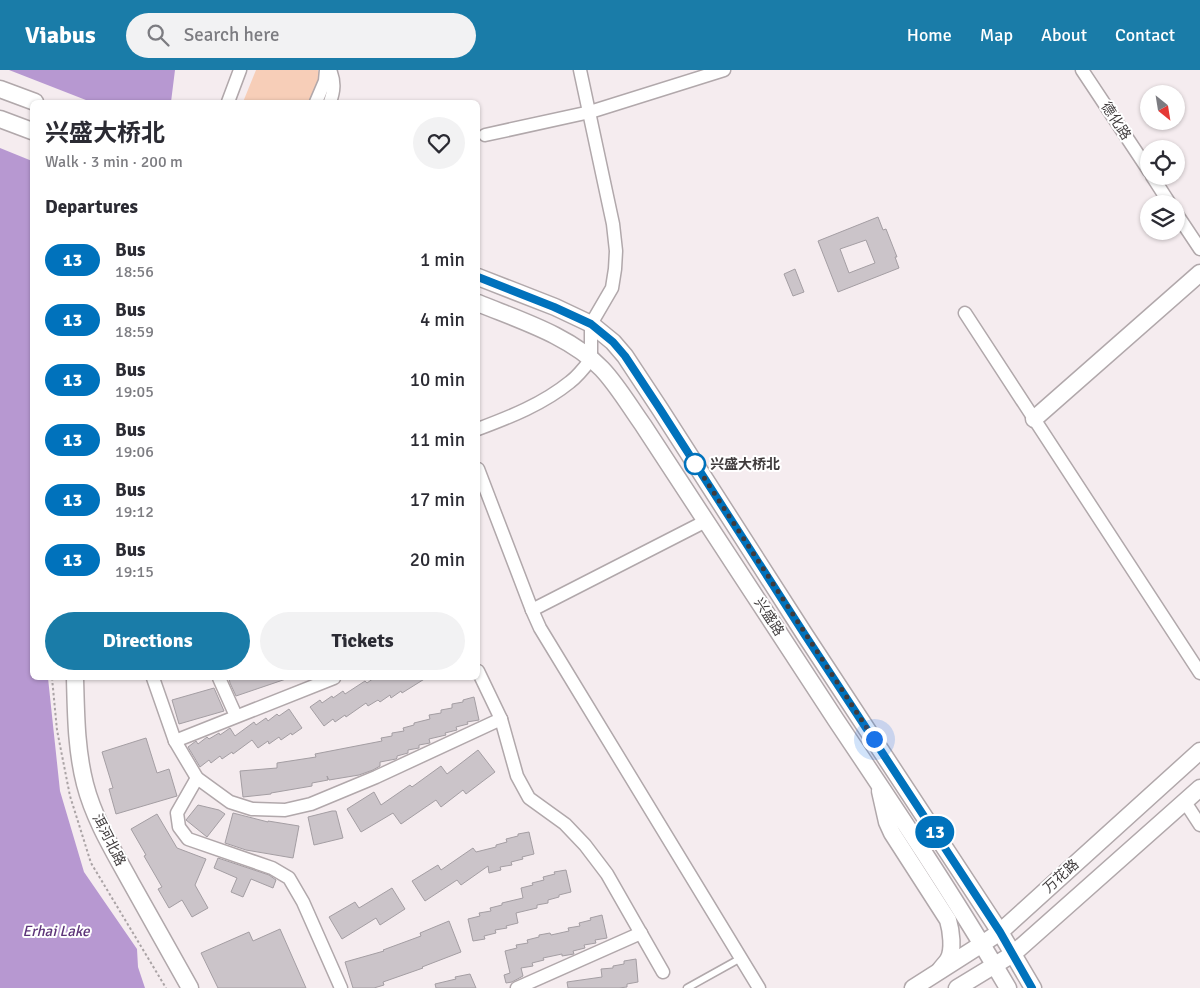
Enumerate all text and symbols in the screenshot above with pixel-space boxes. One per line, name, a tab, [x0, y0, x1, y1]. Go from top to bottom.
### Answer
search box	[126, 13, 476, 58]
text: Viabus	[25, 20, 96, 50]
icon: search	[144, 21, 172, 49]
text: Search here	[184, 23, 279, 47]
text: Home	[907, 24, 952, 46]
text: Map	[980, 24, 1013, 46]
text: About	[1041, 24, 1087, 46]
text: Contact	[1115, 24, 1175, 46]
north arrow	[1140, 85, 1185, 130]
map controls	[1140, 85, 1185, 240]
street label: 德化路	[1097, 99, 1135, 143]
button: heart	[413, 117, 465, 169]
text: 兴盛大桥北	[45, 118, 165, 148]
button: locate	[1140, 140, 1185, 185]
text: Walk · 3 min · 200 m	[45, 152, 183, 172]
text: Departures	[45, 195, 138, 219]
button: layers	[1140, 195, 1185, 240]
text: Bus	[115, 238, 146, 262]
text: 1 min	[420, 248, 465, 272]
text: 13	[63, 249, 82, 271]
text: 18:56	[115, 262, 154, 282]
text: Bus	[115, 298, 146, 322]
text: 4 min	[420, 308, 465, 332]
text: 13	[63, 309, 82, 331]
text: 18:59	[115, 322, 154, 342]
text: Bus	[115, 358, 146, 382]
text: 10 min	[410, 368, 465, 392]
text: 13	[63, 369, 82, 391]
text: 19:05	[115, 382, 154, 402]
text: Bus	[115, 418, 146, 442]
text: 11 min	[410, 428, 465, 452]
text: 13	[63, 429, 82, 451]
text: 19:06	[115, 442, 154, 462]
marker: 兴盛大桥北	[684, 453, 706, 475]
place label: 兴盛大桥北	[710, 456, 780, 473]
text: Bus	[115, 478, 146, 502]
text: 17 min	[410, 488, 465, 512]
text: 13	[63, 489, 82, 511]
text: 19:12	[115, 502, 154, 522]
text: Bus	[115, 538, 146, 562]
text: 20 min	[410, 548, 465, 572]
text: 13	[63, 549, 82, 571]
text: 19:15	[115, 562, 154, 582]
street label: 兴盛路	[750, 595, 788, 639]
button: Directions	[45, 612, 250, 670]
button: Tickets	[260, 612, 465, 670]
your location	[862, 727, 887, 752]
street label: 洱河北路	[89, 811, 129, 869]
line badge: 13	[912, 816, 958, 848]
text: 13	[925, 821, 945, 843]
street label: 万花路	[1040, 856, 1082, 896]
water label: Erhai Lake	[22, 922, 91, 940]

